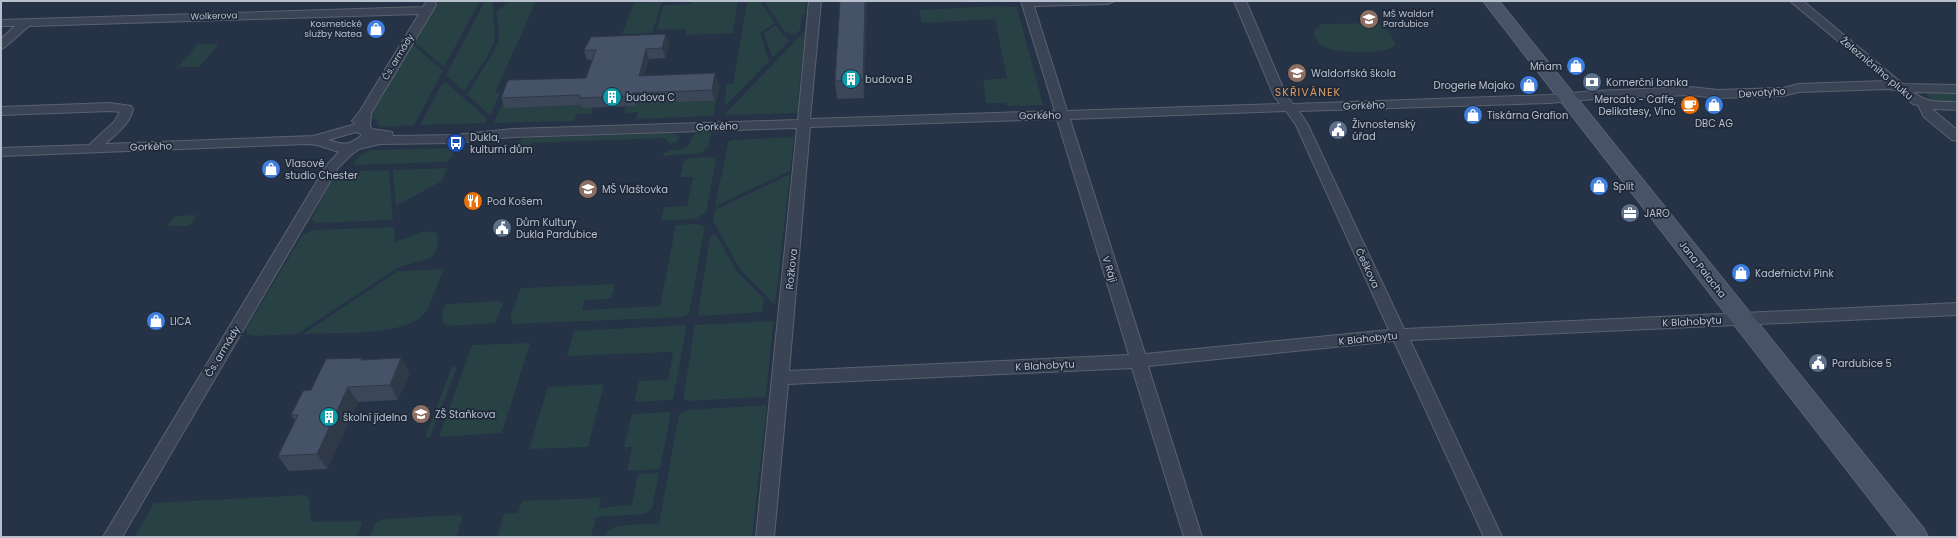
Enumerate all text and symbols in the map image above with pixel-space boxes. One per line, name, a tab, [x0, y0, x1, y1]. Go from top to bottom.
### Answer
school or university icon: MŠ Waldorf Pardubice	[1358, 8, 1380, 30]
place label: MŠ Waldorf Pardubice	[1383, 8, 1434, 30]
street label: Wolkerova	[190, 9, 238, 23]
place label: Kosmetické služby Natea	[304, 18, 362, 40]
shop icon: Kosmetické služby Natea	[365, 18, 387, 40]
street label: Čs. armády	[379, 32, 417, 82]
street label: Železničního pluku	[1837, 33, 1916, 103]
shop icon: Mňam	[1565, 55, 1587, 77]
place label: Mňam	[1530, 59, 1562, 74]
school or university icon: Waldorfská škola	[1286, 62, 1308, 84]
place label: Waldorfská škola	[1311, 66, 1396, 81]
building icon: budova B	[840, 68, 862, 90]
bank icon: Komerční banka	[1581, 71, 1603, 93]
place label: budova B	[865, 72, 913, 87]
shop icon: Drogerie Majako	[1518, 74, 1540, 96]
place label: Komerční banka	[1606, 75, 1688, 90]
place label: Drogerie Majako	[1434, 78, 1515, 93]
street label: Devotyho	[1738, 83, 1786, 102]
district label: SKŘIVÁNEK	[1275, 84, 1341, 100]
building icon: budova C	[601, 86, 623, 108]
place label: budova C	[626, 90, 675, 105]
place label: Mercato - Caffe, Delikatesy, Víno	[1595, 92, 1676, 119]
cafe icon: Mercato - Caffe, Delikatesy, Víno	[1679, 94, 1701, 116]
shop icon: DBC AG	[1703, 94, 1725, 116]
street label: Gorkého	[1343, 97, 1385, 114]
shop icon: Tiskárna Grafion	[1462, 104, 1484, 126]
street label: Gorkého	[1019, 108, 1061, 123]
place label: Tiskárna Grafion	[1487, 108, 1568, 123]
place label: DBC AG	[1695, 116, 1733, 131]
place label: Živnostenský úřad	[1352, 117, 1416, 144]
street label: Gorkého	[696, 118, 738, 135]
public building icon: Živnostenský úřad	[1327, 119, 1349, 141]
place label: Dukla, kulturní dům	[470, 130, 533, 157]
bus stop icon: Dukla, kulturní dům	[445, 132, 467, 154]
street label: Gorkého	[130, 138, 172, 155]
place label: Vlasové studio Chester	[285, 156, 358, 183]
shop icon: Vlasové studio Chester	[260, 158, 282, 180]
shop icon: Split	[1588, 175, 1610, 197]
school or university icon: MŠ Vlaštovka	[577, 178, 599, 200]
place label: Split	[1613, 179, 1635, 194]
place label: MŠ Vlaštovka	[602, 182, 668, 197]
restaurant icon: Pod Košem	[462, 190, 484, 212]
place label: Pod Košem	[487, 194, 543, 209]
office icon: JARO	[1619, 202, 1641, 224]
place label: JARO	[1644, 206, 1670, 221]
place label: Dům Kultury Dukla Pardubice	[516, 215, 597, 242]
public building icon: Dům Kultury Dukla Pardubice	[491, 217, 513, 239]
street label: Jana Palacha	[1675, 238, 1730, 301]
street label: Češkova	[1352, 246, 1383, 291]
street label: Rožkova	[782, 248, 801, 290]
street label: V Ráji	[1098, 254, 1121, 284]
shop icon: Kadeřnictví Pink	[1730, 262, 1752, 284]
place label: Kadeřnictví Pink	[1755, 266, 1834, 281]
shop icon: LICA	[145, 310, 167, 332]
street label: K Blahobytu	[1662, 312, 1722, 331]
place label: LICA	[170, 314, 191, 329]
street label: Čs. armády	[201, 322, 244, 380]
street label: K Blahobytu	[1338, 328, 1398, 349]
public building icon: Pardubice 5	[1807, 352, 1829, 374]
street label: K Blahobytu	[1015, 356, 1075, 375]
place label: Pardubice 5	[1832, 356, 1892, 371]
school or university icon: ZŠ Staňkova	[410, 403, 432, 425]
building icon: školní jídelna	[318, 406, 340, 428]
place label: ZŠ Staňkova	[435, 407, 496, 422]
place label: školní jídelna	[343, 410, 407, 425]

